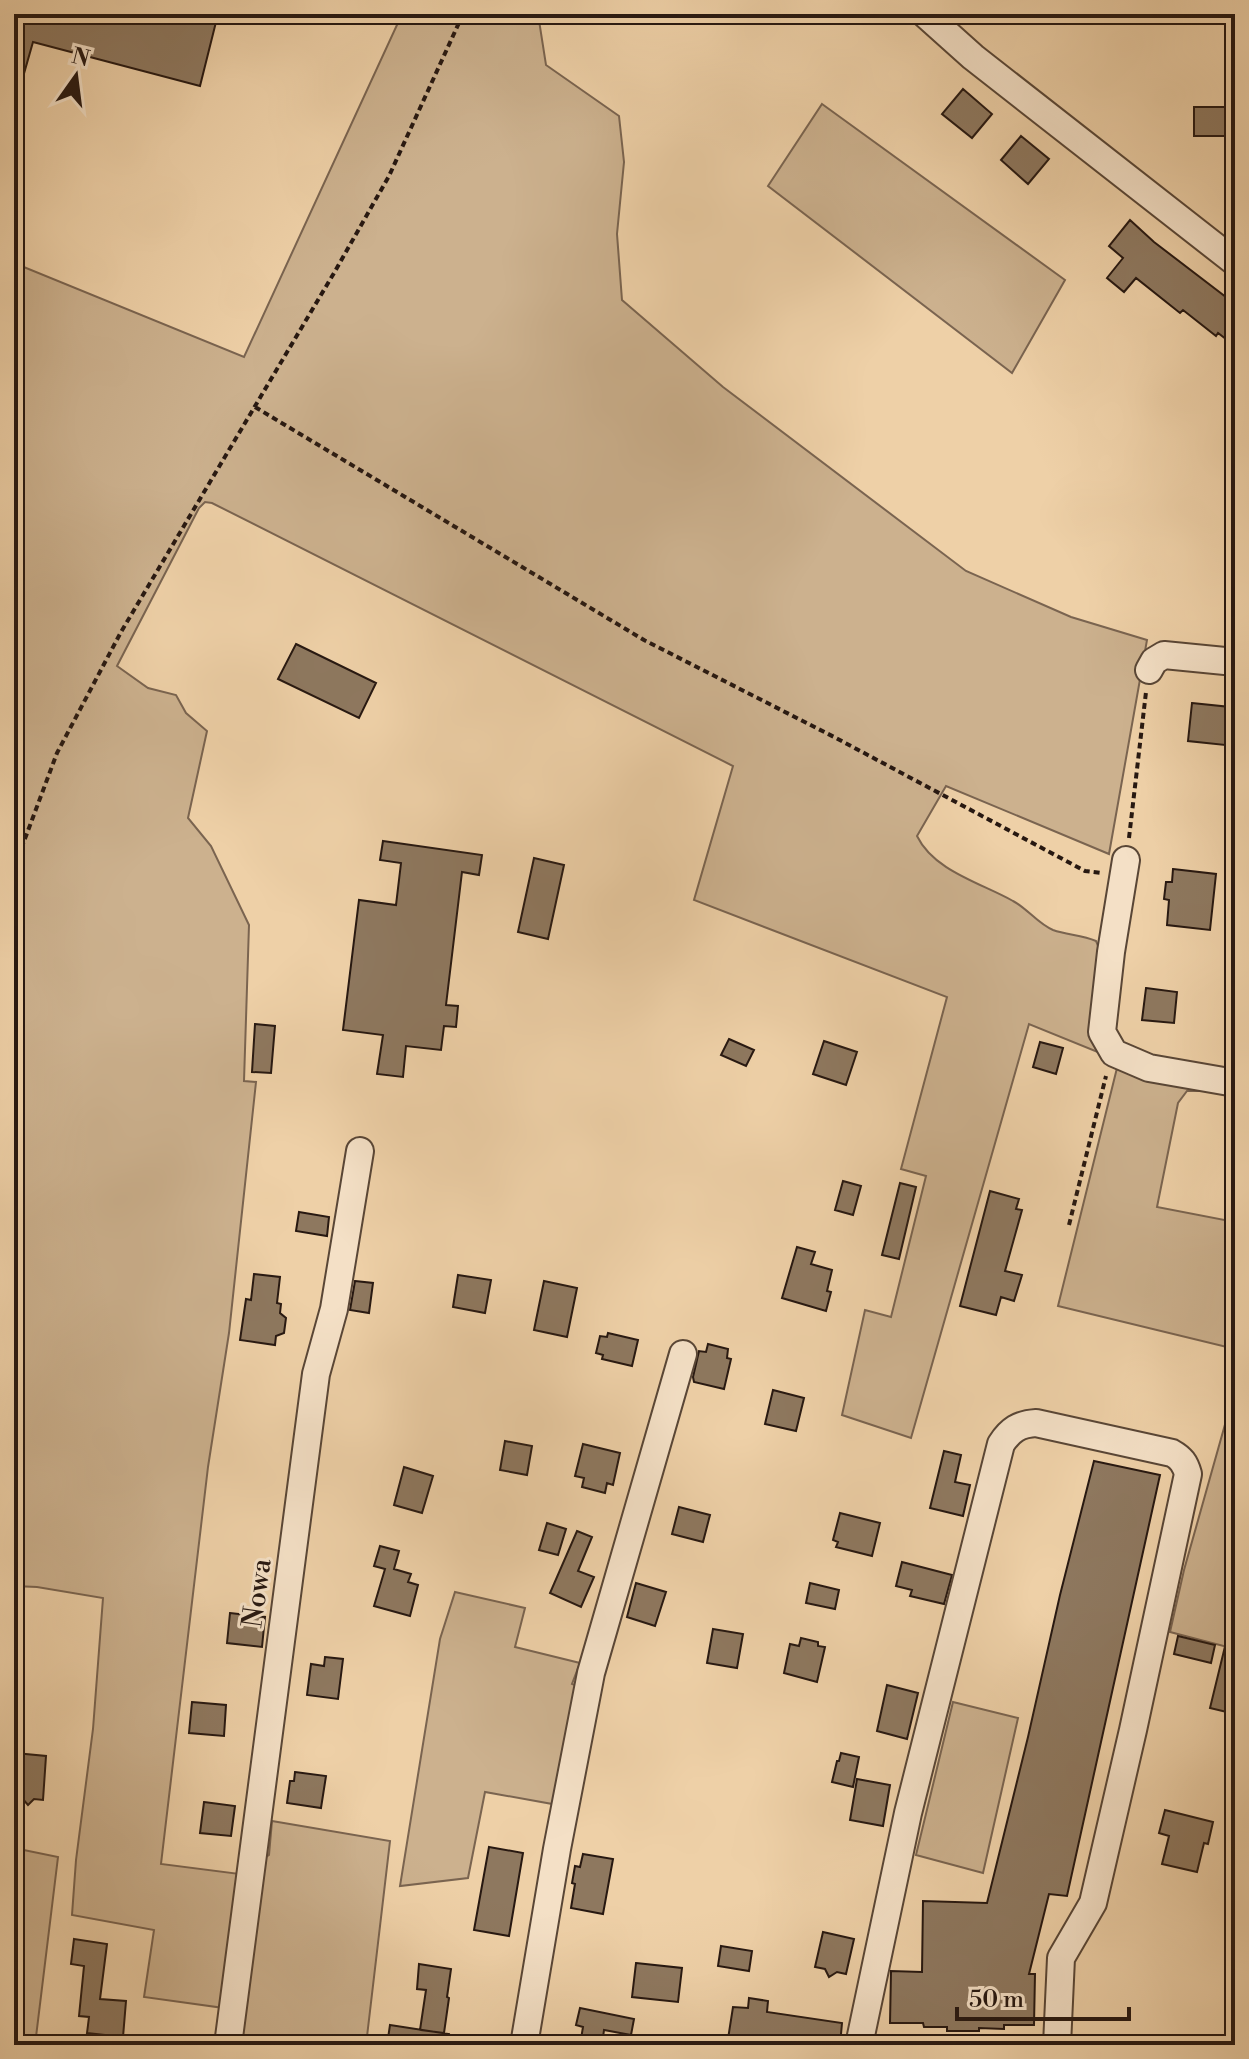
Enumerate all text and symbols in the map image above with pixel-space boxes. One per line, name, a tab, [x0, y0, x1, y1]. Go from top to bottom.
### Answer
north arrow	[36, 36, 116, 116]
text: N	[69, 43, 93, 73]
street label: Nowa	[235, 1556, 280, 1630]
scale bar	[957, 1971, 1129, 2021]
text: 50 m	[969, 1985, 1024, 2015]

